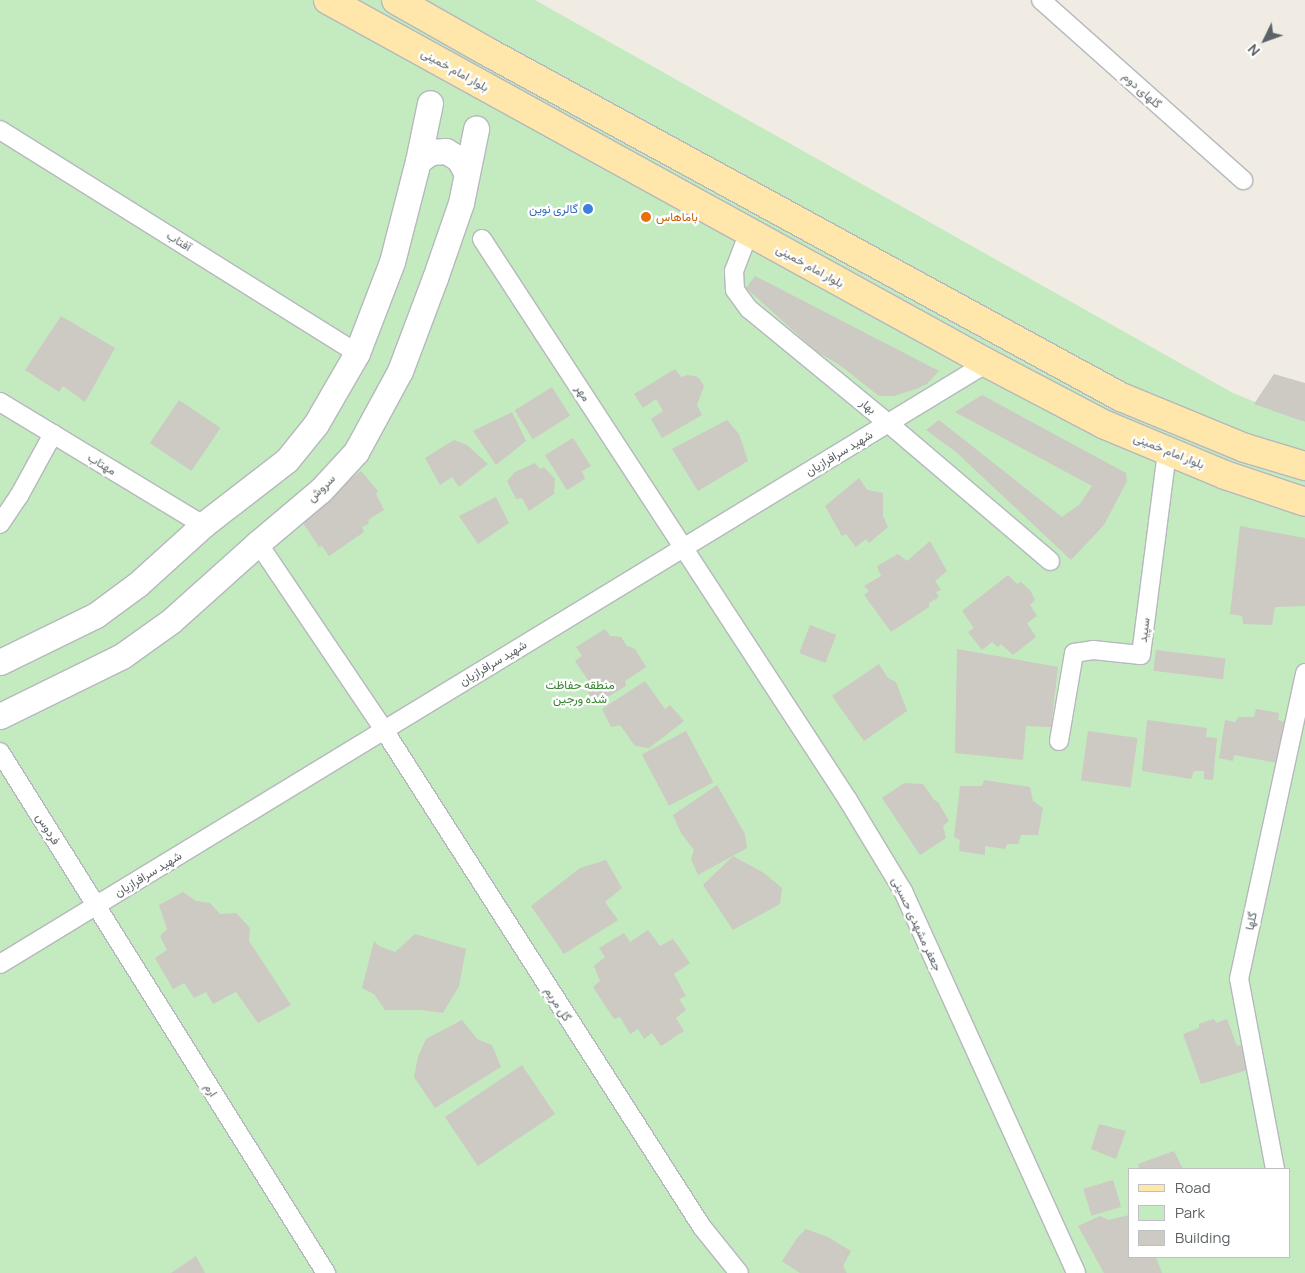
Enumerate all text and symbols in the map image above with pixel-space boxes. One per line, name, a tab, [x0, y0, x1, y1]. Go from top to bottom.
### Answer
north arrow	[1240, 15, 1290, 65]
text: N	[1243, 40, 1264, 60]
street label: بلوار امام خمینی	[419, 46, 491, 94]
street label: گلهای دوم	[1120, 69, 1164, 111]
place label: گالری نوین	[529, 202, 578, 216]
marker: گالری نوین	[582, 203, 594, 215]
place label: باماهاس	[656, 210, 698, 224]
marker: باماهاس	[640, 211, 652, 223]
street label: آفتاب	[164, 228, 194, 254]
street label: بلوار امام خمینی	[774, 242, 846, 290]
street label: مهر	[572, 382, 594, 404]
street label: بهار	[857, 395, 879, 417]
street label: شهید سرافرازیان	[803, 427, 875, 479]
street label: بلوار امام خمینی	[1132, 430, 1206, 472]
street label: مهتاب	[85, 450, 119, 478]
street label: سروش	[304, 471, 338, 505]
street label: سپید	[1135, 617, 1153, 643]
street label: شهید سرافرازیان	[457, 637, 529, 689]
park label: منطقه حفاظت شده ورجین	[545, 678, 615, 706]
street label: فردوس	[33, 811, 63, 847]
street label: شهید سرافرازیان	[112, 848, 184, 900]
street label: جعفر مشهدی حسینی	[889, 875, 945, 973]
street label: گلها	[1242, 911, 1260, 931]
street label: گل مریم	[542, 984, 574, 1024]
street label: ارم	[201, 1081, 221, 1099]
legend	[1128, 1168, 1290, 1258]
text: Road	[1175, 1177, 1211, 1198]
text: Park	[1175, 1202, 1205, 1223]
text: Building	[1175, 1227, 1230, 1248]

